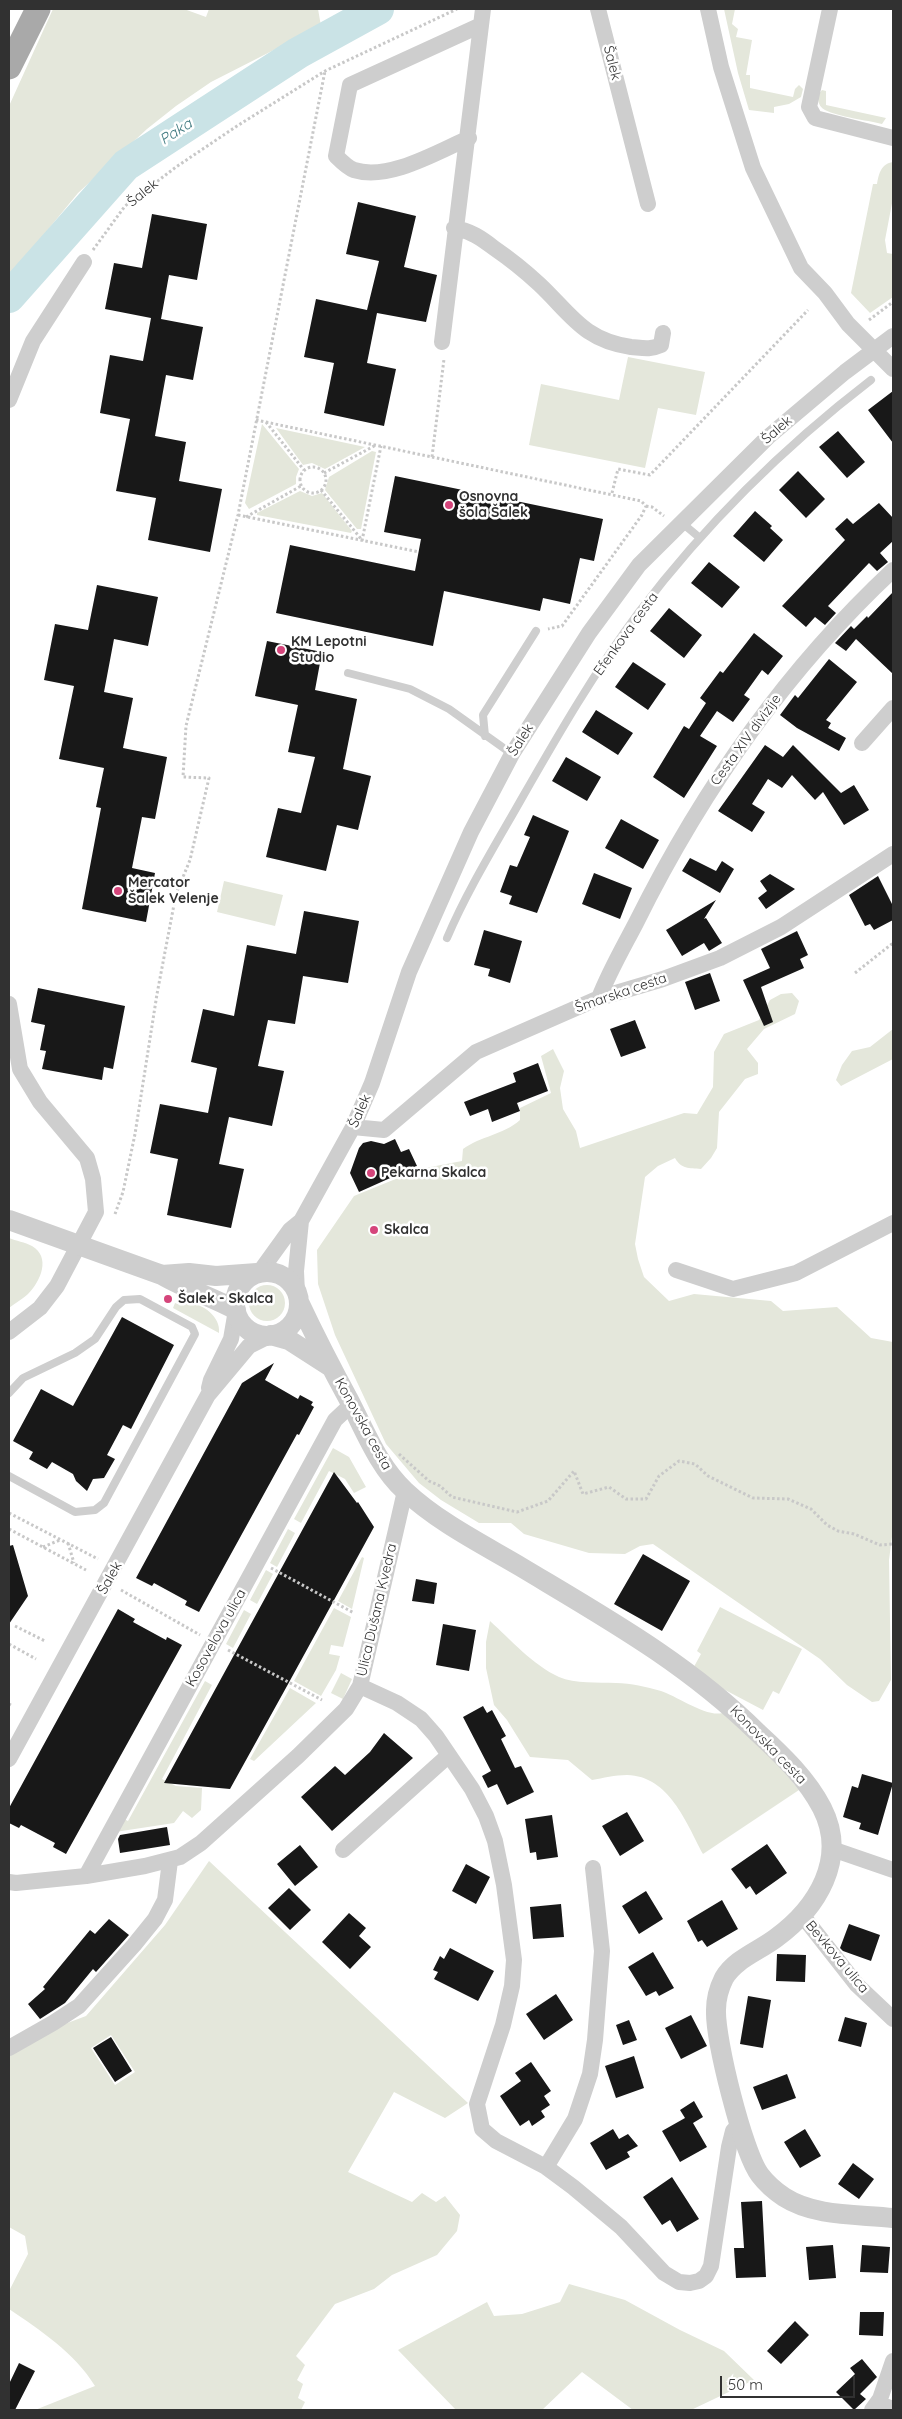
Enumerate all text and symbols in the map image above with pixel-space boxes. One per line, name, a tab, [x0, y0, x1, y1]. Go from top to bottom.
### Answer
street label: Šalek	[600, 44, 624, 82]
water label: Paka	[156, 115, 196, 149]
street label: Šalek	[124, 176, 162, 210]
street label: Šalek	[758, 412, 796, 448]
place label: Osnovna šola Šalek	[459, 489, 528, 522]
marker: Osnovna šola Šalek	[443, 499, 455, 511]
street label: Efenkova cesta	[590, 589, 662, 679]
place label: KM Lepotni Studio	[291, 634, 367, 666]
marker: KM Lepotni Studio	[275, 644, 287, 656]
street label: Cesta XIV divizije	[707, 691, 785, 789]
street label: Šalek	[505, 721, 537, 759]
place label: Mercator Šalek Velenje	[128, 875, 219, 908]
marker: Mercator Šalek Velenje	[112, 885, 124, 897]
street label: Šmarska cesta	[573, 969, 669, 1017]
street label: Šalek	[345, 1092, 375, 1130]
place label: Pekarna Skalca	[381, 1165, 486, 1181]
marker: Pekarna Skalca	[365, 1167, 377, 1179]
place label: Skalca	[384, 1222, 429, 1238]
marker: Skalca	[368, 1224, 380, 1236]
place label: Šalek - Skalca	[178, 1291, 273, 1307]
marker: Šalek - Skalca	[162, 1293, 174, 1305]
street label: Konovska cesta	[331, 1375, 395, 1473]
street label: Ulica Dušana Kvedra	[354, 1542, 400, 1678]
street label: Šalek	[94, 1559, 126, 1597]
street label: Kosovelova ulica	[182, 1586, 250, 1690]
street label: Konovska cesta	[726, 1702, 810, 1788]
street label: Bevkova ulica	[802, 1917, 872, 1997]
scale bar	[722, 2366, 857, 2398]
text: 50 m	[728, 2375, 763, 2394]

